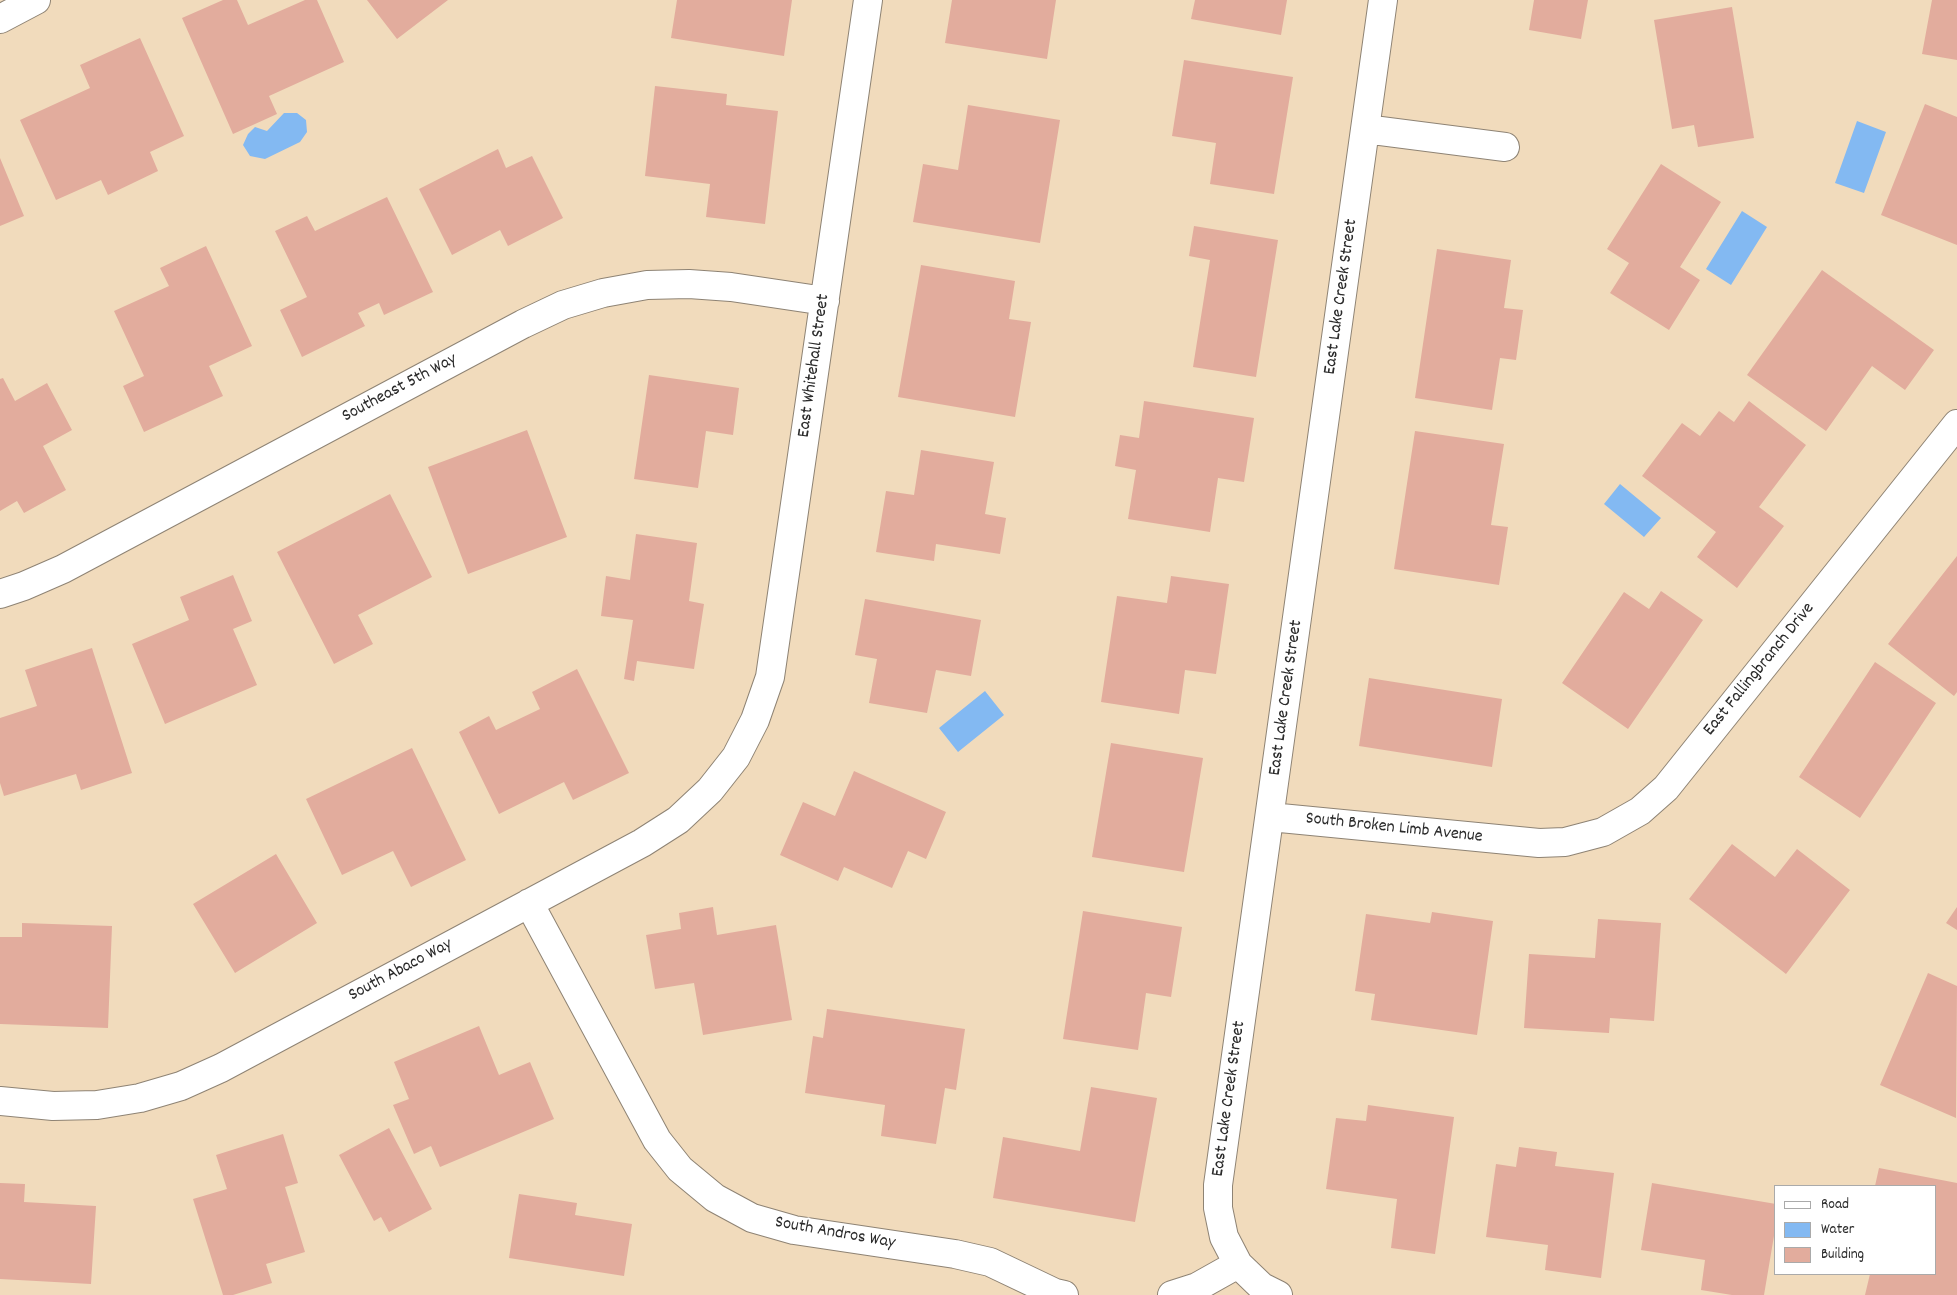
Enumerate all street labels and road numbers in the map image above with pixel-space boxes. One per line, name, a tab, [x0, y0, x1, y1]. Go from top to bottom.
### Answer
street label: East Lake Creek Street	[1320, 218, 1364, 376]
street label: East Whitehall Street	[794, 293, 836, 439]
street label: Southeast 5th Way	[339, 350, 461, 428]
street label: East Fallingbranch Drive	[1700, 599, 1820, 741]
street label: East Lake Creek Street	[1265, 619, 1309, 777]
street label: South Broken Limb Avenue	[1304, 809, 1484, 849]
street label: South Abaco Way	[346, 935, 456, 1007]
street label: East Lake Creek Street	[1208, 1020, 1252, 1178]
street label: South Andros Way	[773, 1213, 897, 1255]

